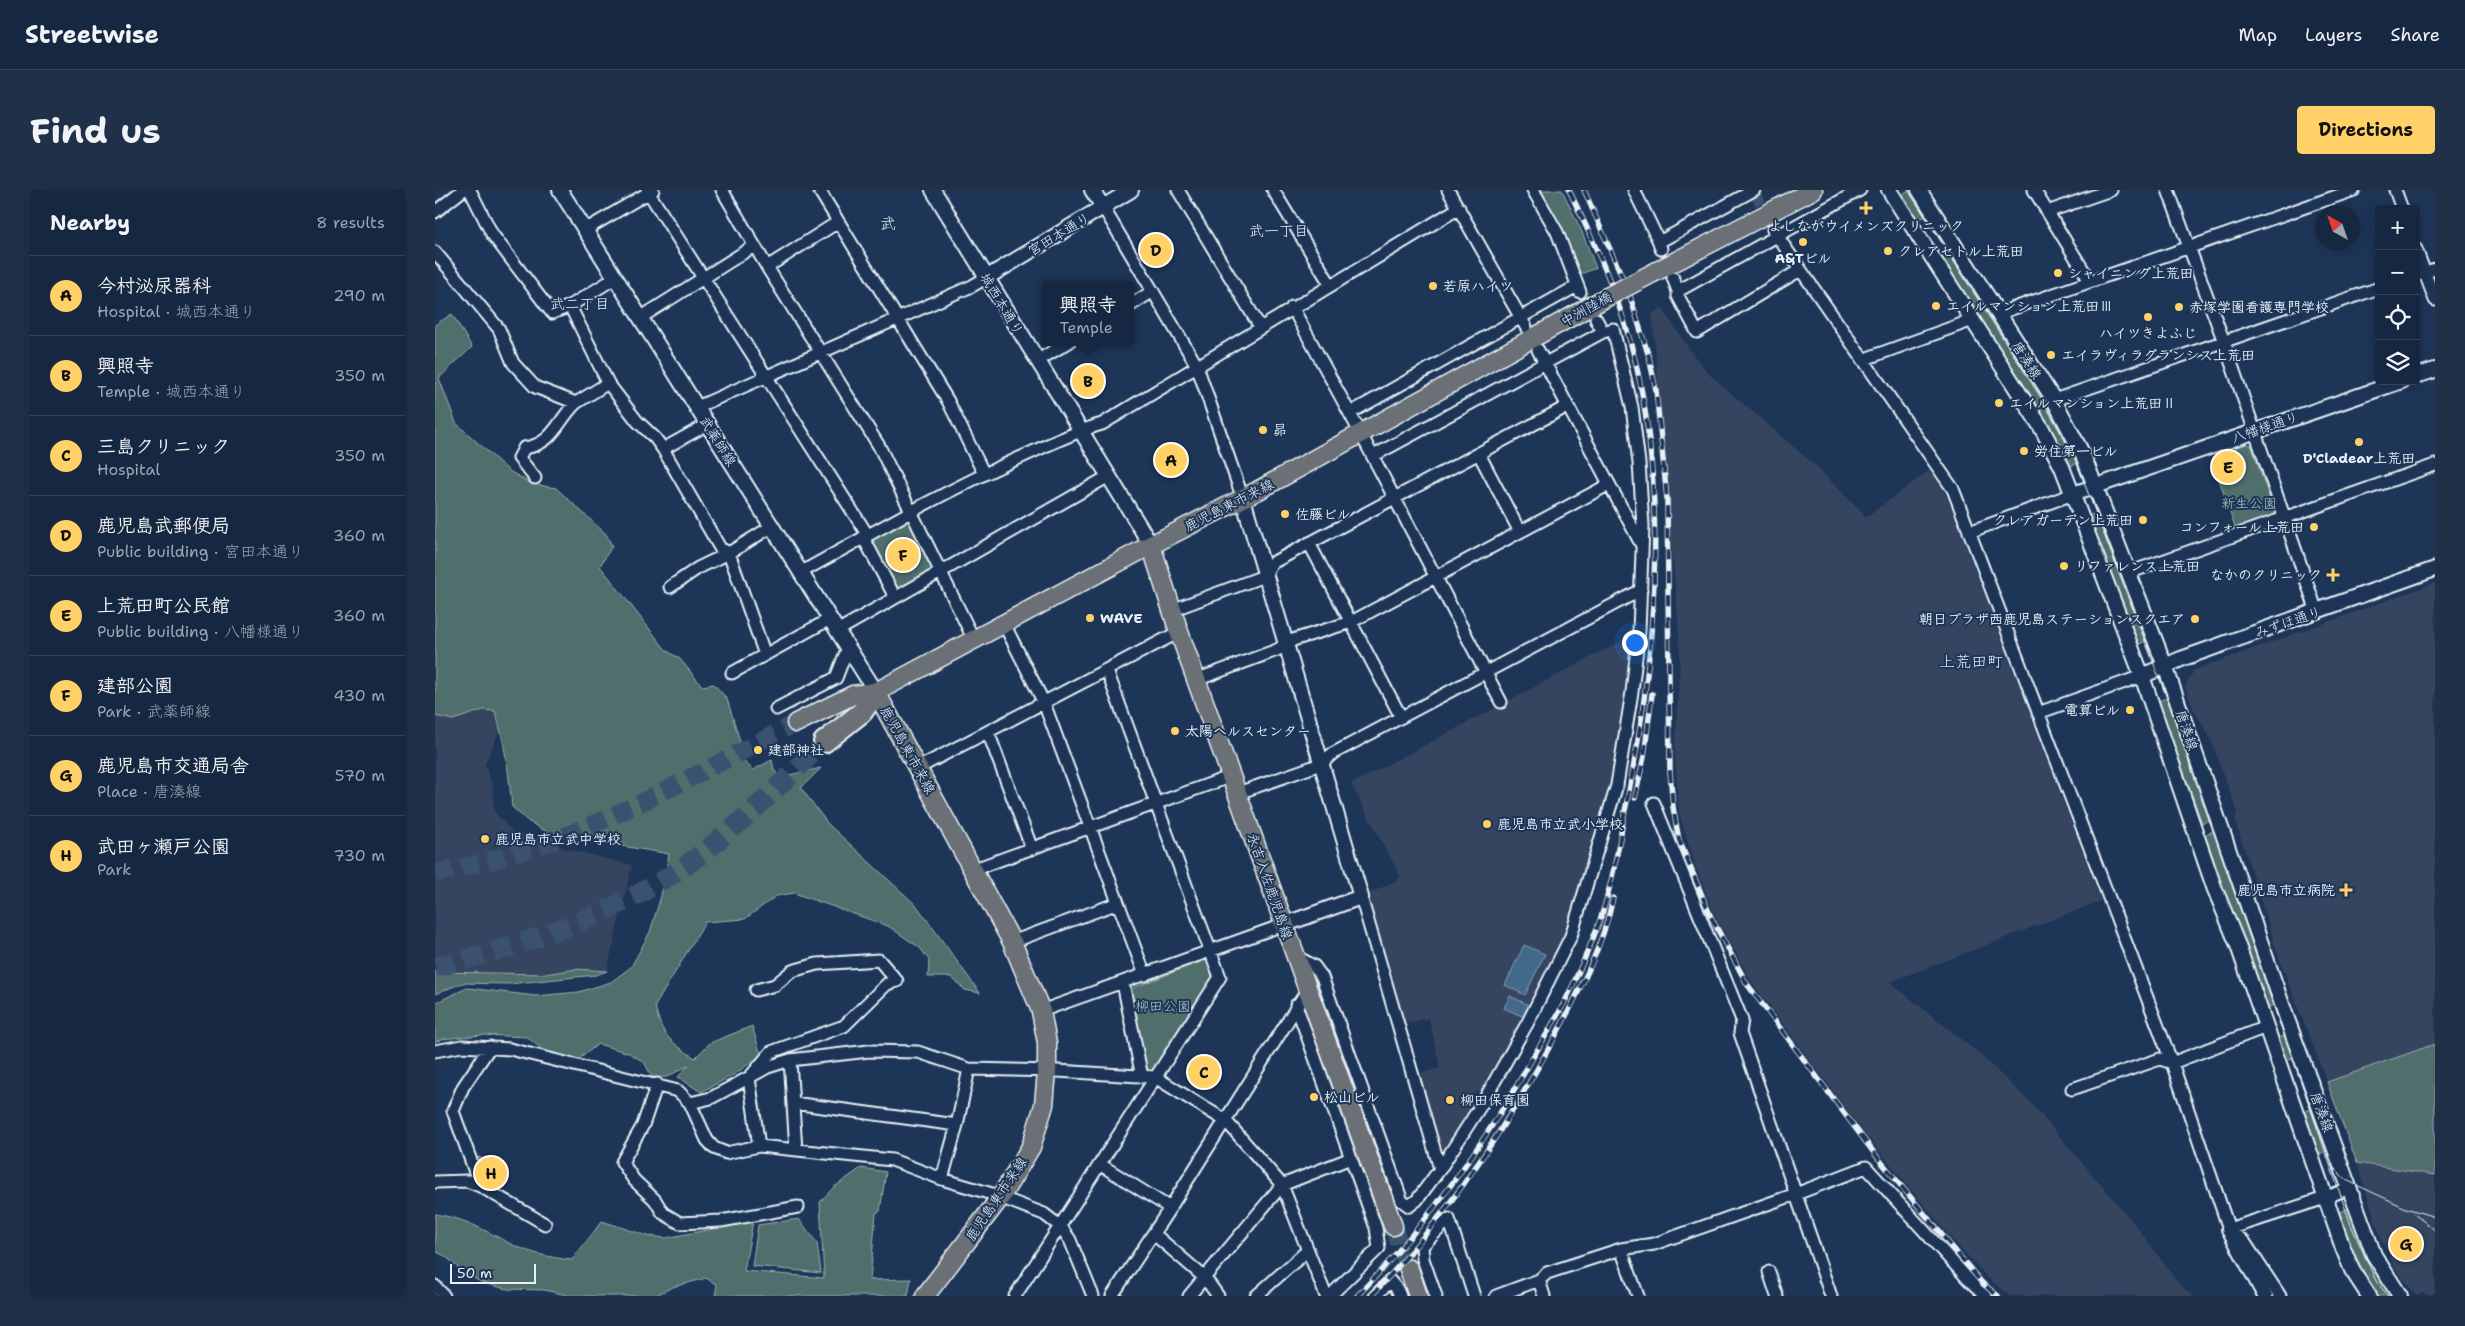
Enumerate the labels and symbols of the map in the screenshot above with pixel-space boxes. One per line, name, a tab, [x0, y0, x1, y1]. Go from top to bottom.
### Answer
marker: よしながウイメンズクリニック	[1859, 201, 1873, 215]
north arrow	[2315, 205, 2360, 250]
street label: 宮田本通り	[1024, 208, 1094, 260]
district label: 武	[880, 213, 896, 234]
place label: よしながウイメンズクリニック	[1768, 217, 1964, 235]
district label: 武一丁目	[1249, 221, 1309, 241]
pin: D	[1140, 231, 1172, 269]
marker: A&Tビル	[1797, 236, 1809, 248]
place label: クレアセトル上荒田	[1898, 242, 2024, 260]
marker: クレアセトル上荒田	[1882, 245, 1894, 257]
place label: A&Tビル	[1775, 249, 1831, 267]
place label: シャイニング上荒田	[2068, 264, 2193, 282]
marker: シャイニング上荒田	[2052, 267, 2064, 279]
street label: 城西本通り	[976, 269, 1028, 339]
place label: 若原ハイツ	[1443, 277, 1513, 295]
marker: 若原ハイツ	[1427, 280, 1439, 292]
street label: 中洲陸橋	[1557, 288, 1615, 330]
district label: 武二丁目	[550, 294, 610, 314]
place label: エイルマンション上荒田Ⅲ	[1946, 297, 2113, 315]
place label: 赤塚学園看護専門学校	[2189, 298, 2329, 316]
marker: エイルマンション上荒田Ⅲ	[1930, 300, 1942, 312]
marker: 赤塚学園看護専門学校	[2173, 301, 2185, 313]
marker: ハイツきよふじ	[2142, 311, 2154, 323]
place label: ハイツきよふじ	[2099, 324, 2197, 342]
street label: 唐湊線	[2008, 337, 2046, 383]
place label: エイラヴィラグランシス上荒田	[2061, 346, 2255, 364]
marker: エイラヴィラグランシス上荒田	[2045, 349, 2057, 361]
pin: B	[1072, 362, 1104, 400]
place label: エイルマンション上荒田Ⅱ	[2009, 394, 2176, 412]
marker: エイルマンション上荒田Ⅱ	[1993, 397, 2005, 409]
street label: 八幡様通り	[2229, 407, 2301, 447]
street label: 武薬師線	[696, 412, 740, 470]
place label: 昴	[1273, 421, 1287, 439]
marker: 昴	[1257, 424, 1269, 436]
marker: D'Cladear上荒田	[2353, 436, 2365, 448]
pin: A	[1155, 441, 1187, 479]
place label: 労住第一ビル	[2034, 442, 2118, 460]
marker: 労住第一ビル	[2018, 445, 2030, 457]
pin: E	[2212, 448, 2244, 486]
place label: D'Cladear上荒田	[2303, 449, 2415, 467]
street label: 鹿児島東市来線	[1181, 475, 1277, 535]
park label: 新生公園	[2221, 494, 2277, 512]
place label: 佐藤ビル	[1295, 505, 1351, 523]
marker: 佐藤ビル	[1279, 508, 1291, 520]
place label: クレアガーデン上荒田	[1993, 511, 2133, 529]
marker: クレアガーデン上荒田	[2137, 514, 2149, 526]
place label: コンフォール上荒田	[2180, 518, 2304, 536]
marker: コンフォール上荒田	[2308, 521, 2320, 533]
pin: F	[887, 536, 919, 574]
place label: リファレンス上荒田	[2074, 557, 2200, 575]
marker: リファレンス上荒田	[2058, 560, 2070, 572]
place label: なかのクリニック	[2210, 566, 2322, 584]
marker: なかのクリニック	[2326, 568, 2340, 582]
street label: みずほ通り	[2252, 602, 2324, 642]
place label: WAVE	[1100, 609, 1143, 627]
place label: 朝日プラザ西鹿児島ステーションスクエア	[1919, 610, 2185, 628]
marker: WAVE	[1084, 612, 1096, 624]
marker: 朝日プラザ西鹿児島ステーションスクエア	[2189, 613, 2201, 625]
your location	[1622, 630, 1648, 656]
district label: 上荒田町	[1939, 651, 2003, 672]
place label: 電算ビル	[2064, 701, 2120, 719]
street label: 鹿児島東市来線	[876, 703, 940, 797]
marker: 電算ビル	[2124, 704, 2136, 716]
street label: 唐湊線	[2172, 707, 2202, 753]
place label: 太陽ヘルスセンター	[1185, 722, 1311, 740]
marker: 太陽ヘルスセンター	[1169, 725, 1181, 737]
place label: 建部神社	[768, 741, 824, 759]
marker: 建部神社	[752, 744, 764, 756]
place label: 鹿児島市立武小学校	[1497, 815, 1623, 833]
marker: 鹿児島市立武小学校	[1481, 818, 1493, 830]
place label: 鹿児島市立武中学校	[495, 830, 621, 848]
street label: 永吉入佐鹿児島線	[1243, 830, 1297, 942]
marker: 鹿児島市立武中学校	[479, 833, 491, 845]
place label: 鹿児島市立病院	[2237, 881, 2335, 899]
marker: 鹿児島市立病院	[2339, 883, 2353, 897]
park label: 柳田公園	[1135, 997, 1191, 1015]
pin: C	[1188, 1053, 1220, 1091]
place label: 松山ビル	[1324, 1088, 1380, 1106]
street label: 唐湊線	[2306, 1089, 2338, 1135]
marker: 松山ビル	[1308, 1091, 1320, 1103]
place label: 柳田保育園	[1460, 1091, 1530, 1109]
marker: 柳田保育園	[1444, 1094, 1456, 1106]
street label: 鹿児島東市来線	[961, 1153, 1031, 1245]
pin: H	[475, 1154, 507, 1192]
pin: G	[2390, 1225, 2422, 1263]
scale bar	[450, 1261, 536, 1284]

